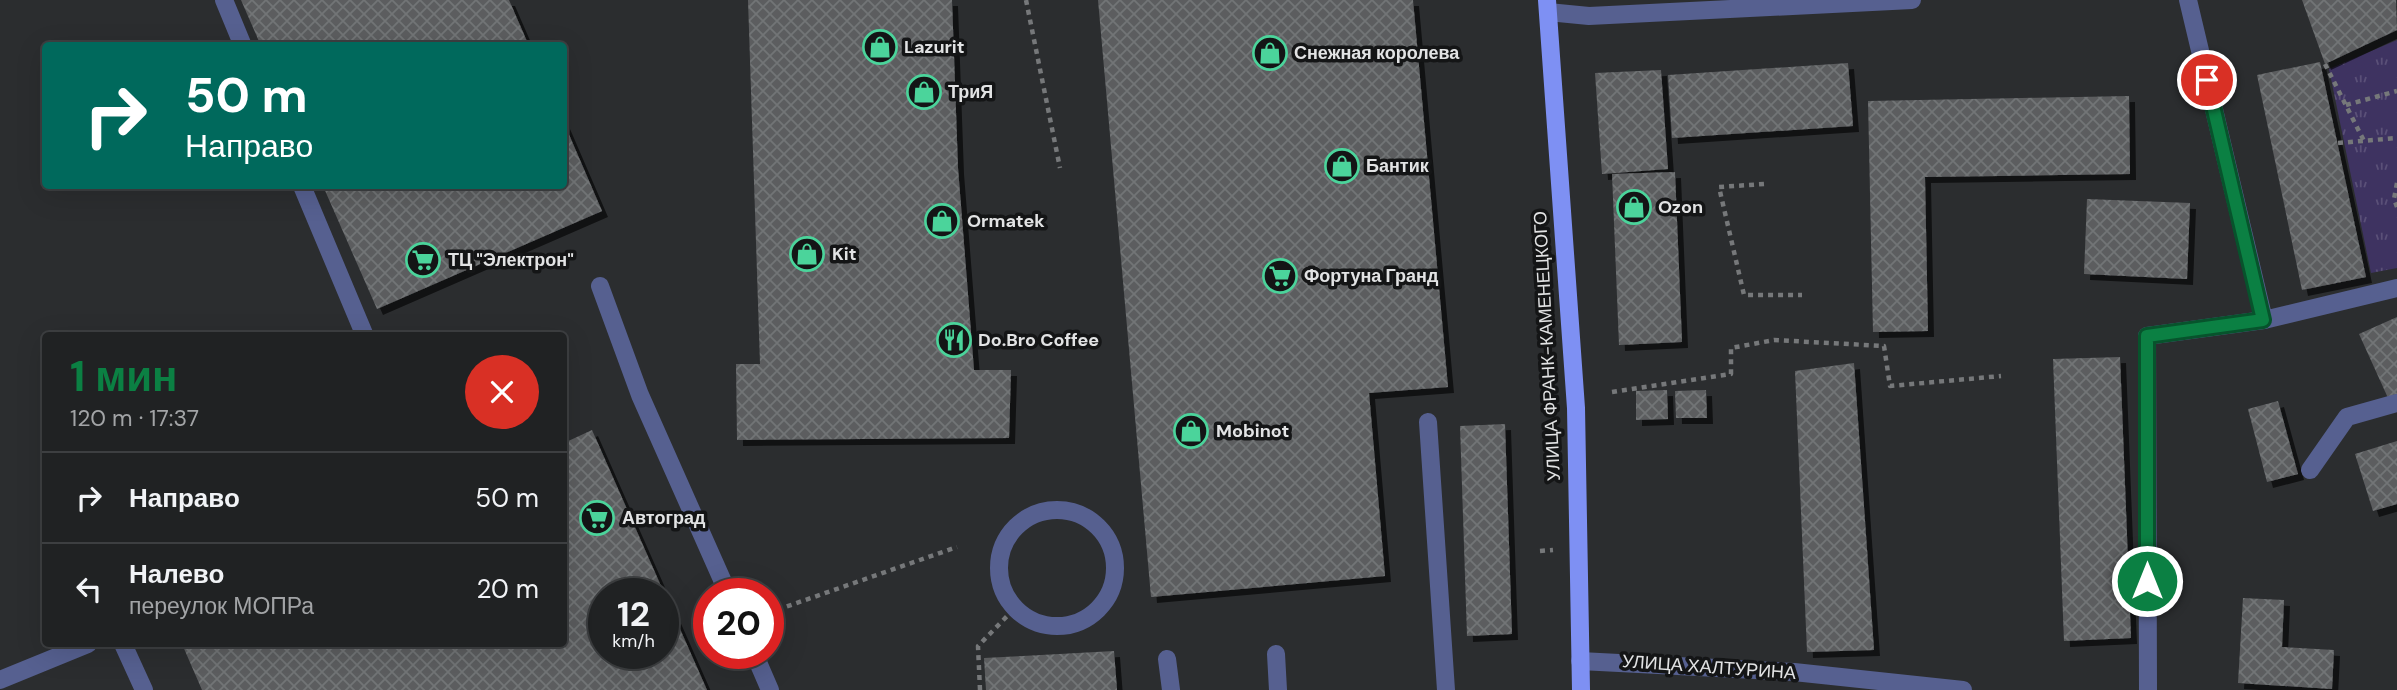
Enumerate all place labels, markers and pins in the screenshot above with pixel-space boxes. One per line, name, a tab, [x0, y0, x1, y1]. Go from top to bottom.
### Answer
shop icon: Lazurit	[861, 28, 899, 66]
shop icon: Снежная королева	[1251, 34, 1289, 72]
place label: Lazurit	[904, 35, 965, 59]
place label: Снежная королева	[1294, 41, 1460, 65]
pin	[2177, 50, 2237, 110]
shop icon: ТриЯ	[905, 73, 943, 111]
place label: ТриЯ	[948, 80, 993, 104]
shop icon: Бантик	[1323, 147, 1361, 185]
place label: Бантик	[1366, 154, 1430, 178]
shop icon: Ozon	[1615, 188, 1653, 226]
place label: Ozon	[1658, 195, 1703, 219]
shop icon: Ormatek	[923, 202, 961, 240]
place label: Ormatek	[967, 209, 1045, 233]
shop icon: Kit	[788, 235, 826, 273]
supermarket icon: ТЦ "Электрон"	[404, 241, 442, 279]
place label: Kit	[832, 242, 856, 266]
place label: ТЦ "Электрон"	[448, 248, 574, 272]
supermarket icon: Фортуна Гранд	[1261, 257, 1299, 295]
place label: Фортуна Гранд	[1304, 264, 1439, 288]
restaurant icon: Do.Bro Coffee	[935, 321, 973, 359]
place label: Do.Bro Coffee	[978, 328, 1099, 352]
shop icon: Mobinot	[1172, 412, 1210, 450]
place label: Mobinot	[1216, 419, 1289, 443]
supermarket icon: Автоград	[578, 499, 616, 537]
place label: Автоград	[622, 506, 706, 530]

